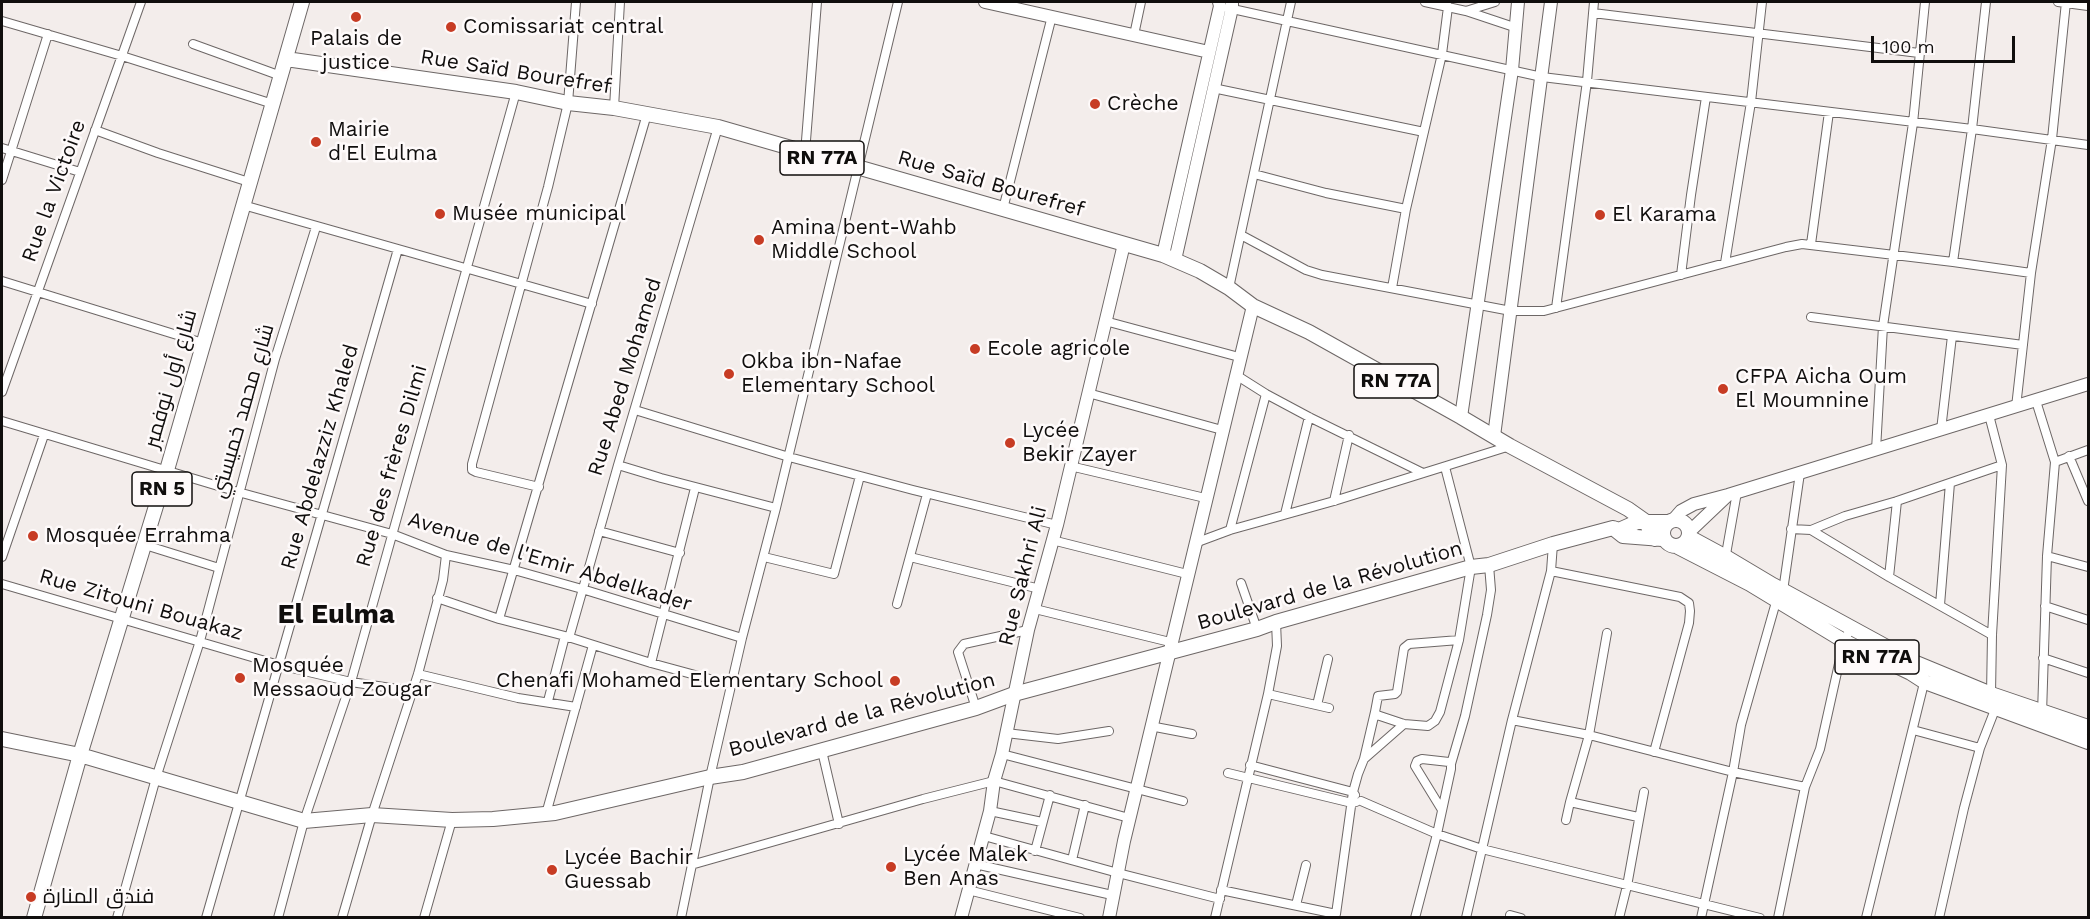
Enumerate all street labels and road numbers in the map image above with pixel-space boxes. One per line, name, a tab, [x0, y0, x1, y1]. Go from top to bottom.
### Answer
street label: Rue Saïd Bourefref	[419, 44, 613, 100]
street label: Rue la Victoire	[17, 116, 91, 266]
road number: RN 77A	[780, 141, 864, 175]
street label: Rue Saïd Bourefref	[895, 145, 1087, 223]
street label: Rue Abed Mohamed	[583, 275, 667, 479]
street label: شارع أول نوفمبر	[139, 307, 203, 451]
street label: شارع محمد خميستي	[206, 321, 280, 501]
street label: Rue Abdelazziz Khaled	[276, 341, 364, 573]
street label: Rue des frères Dilmi	[351, 362, 433, 570]
road number: RN 77A	[1354, 364, 1438, 398]
road number: RN 5	[132, 472, 192, 506]
street label: Rue Sakhri Ali	[993, 503, 1053, 649]
street label: Avenue de l'Emir Abdelkader	[405, 507, 695, 617]
street label: Boulevard de la Révolution	[1194, 536, 1466, 636]
street label: Rue Zitouni Bouakaz	[36, 564, 246, 646]
road number: RN 77A	[1835, 640, 1919, 674]
street label: Boulevard de la Révolution	[726, 667, 998, 763]

